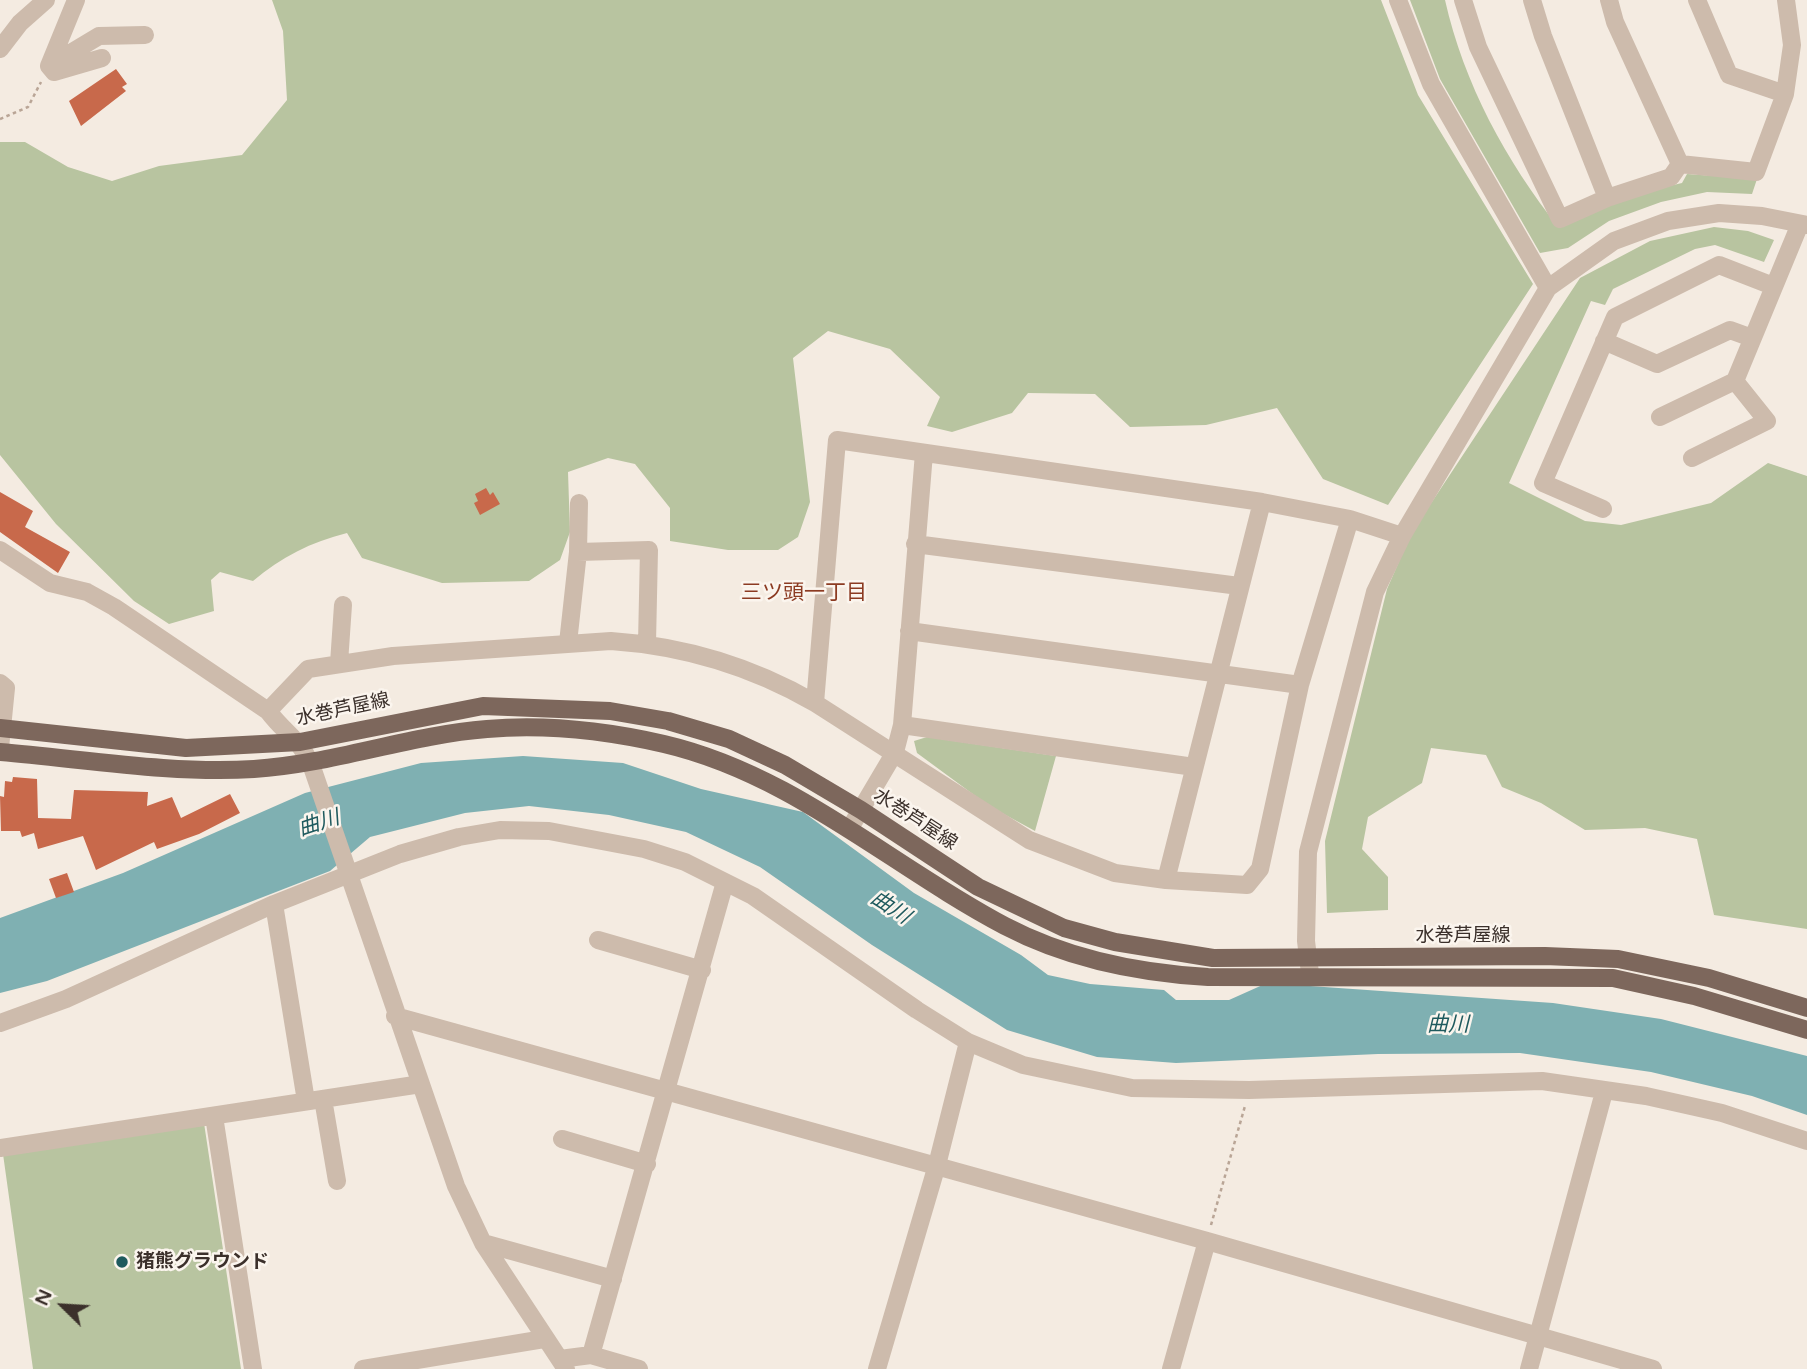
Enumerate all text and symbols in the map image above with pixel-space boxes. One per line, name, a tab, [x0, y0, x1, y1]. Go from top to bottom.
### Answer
district label: 三ツ頭一丁目	[741, 580, 867, 606]
street label: 水巻芦屋線	[294, 689, 392, 731]
street label: 水巻芦屋線	[869, 785, 961, 855]
water label: 曲川	[295, 806, 343, 842]
water label: 曲川	[866, 886, 914, 930]
street label: 水巻芦屋線	[1416, 925, 1510, 947]
water label: 曲川	[1427, 1012, 1469, 1038]
place label: 猪熊グラウンド	[136, 1251, 269, 1273]
marker: 猪熊グラウンド	[114, 1254, 130, 1270]
north arrow	[28, 1271, 98, 1341]
text: N	[31, 1286, 57, 1309]

